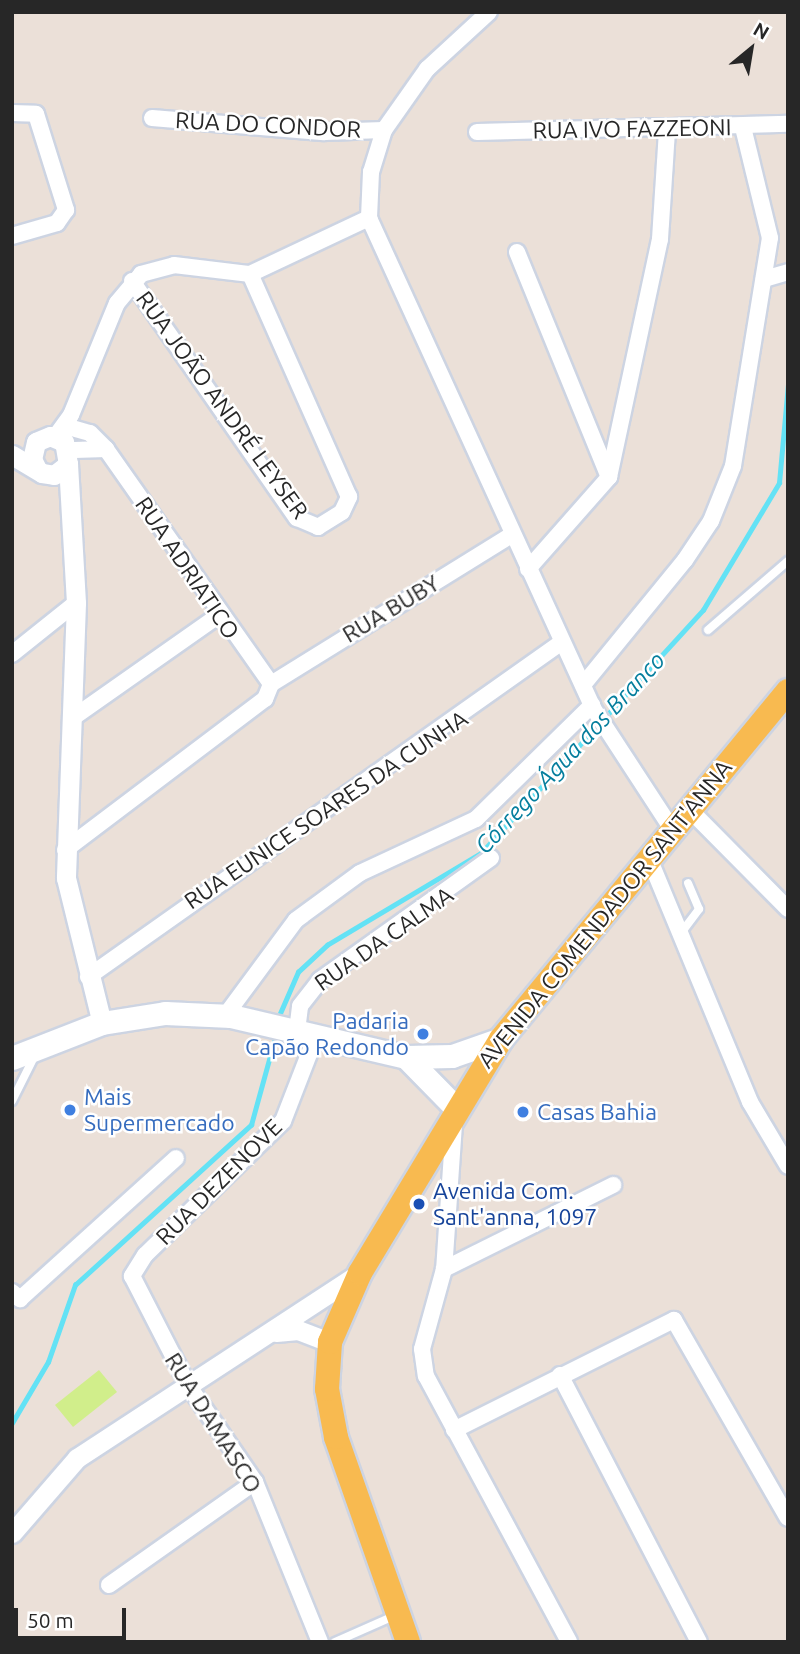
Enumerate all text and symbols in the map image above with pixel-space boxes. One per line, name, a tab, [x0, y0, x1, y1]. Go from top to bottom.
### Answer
north arrow	[716, 14, 786, 84]
text: N	[750, 18, 773, 44]
street label: RUA DO CONDOR	[174, 106, 362, 144]
street label: RUA IVO FAZZEONI	[532, 113, 732, 145]
street label: RUA JOÃO ANDRÉ LEYSER	[130, 286, 314, 524]
street label: RUA ADRIATICO	[129, 492, 245, 644]
street label: RUA BUBY	[338, 569, 444, 649]
water label: Córrego Água dos Branco	[469, 646, 671, 860]
street label: RUA EUNICE SOARES DA CUNHA	[179, 705, 473, 915]
street label: AVENIDA COMENDADOR SANT'ANNA	[472, 754, 738, 1074]
street label: RUA DA CALMA	[309, 881, 459, 997]
place label: Padaria Capão Redondo	[245, 1007, 409, 1061]
marker: Padaria Capão Redondo	[415, 1026, 431, 1042]
place label: Mais Supermercado	[84, 1083, 235, 1137]
place label: Casas Bahia	[537, 1098, 657, 1126]
marker: Mais Supermercado	[62, 1102, 78, 1118]
marker: Casas Bahia	[515, 1104, 531, 1120]
street label: RUA DEZENOVE	[150, 1113, 288, 1251]
place label: Avenida Com. Sant'anna, 1097	[433, 1177, 597, 1231]
marker: Avenida Com. Sant'anna, 1097	[411, 1196, 427, 1212]
street label: RUA DAMASCO	[159, 1348, 267, 1498]
scale bar	[18, 1594, 130, 1638]
text: 50 m	[27, 1608, 74, 1632]

